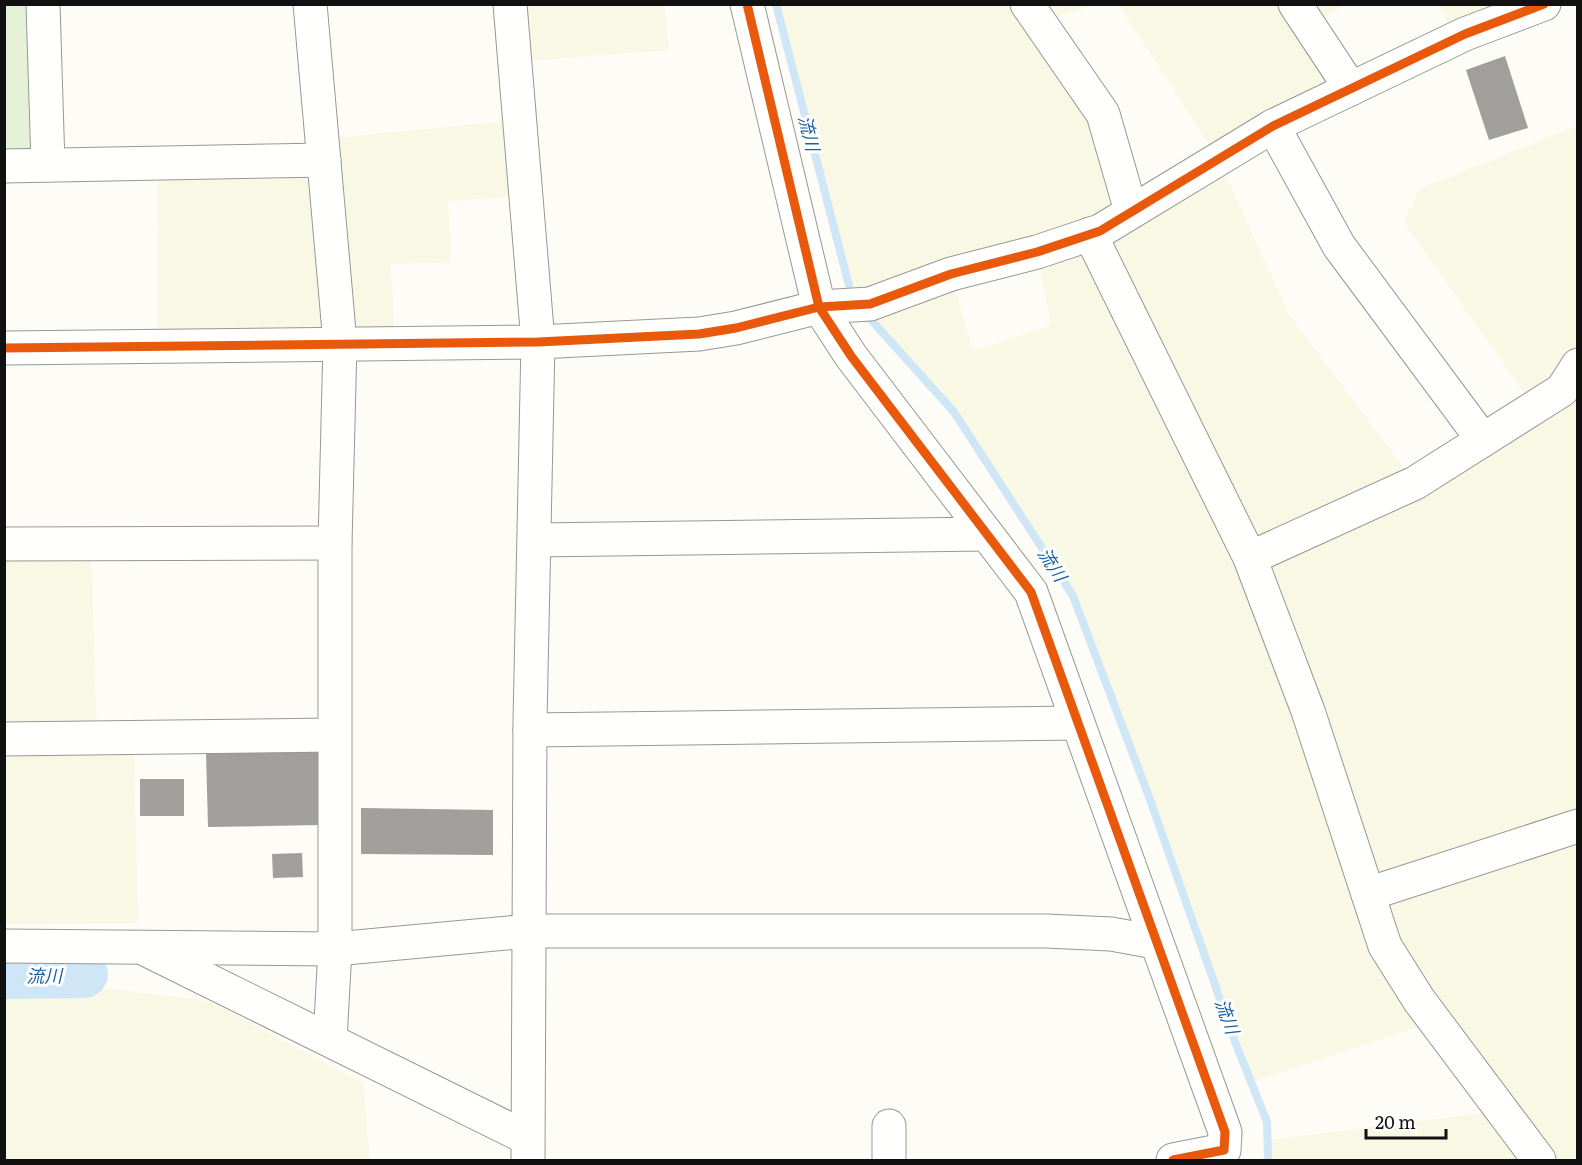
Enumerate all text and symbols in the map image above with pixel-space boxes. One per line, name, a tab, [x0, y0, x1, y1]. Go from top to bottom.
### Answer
water label: 流川	[793, 112, 828, 156]
water label: 流川	[1032, 542, 1075, 588]
water label: 流川	[26, 961, 64, 989]
water label: 流川	[1209, 994, 1248, 1039]
scale bar	[1366, 1102, 1446, 1140]
text: 20 m	[1375, 1108, 1416, 1135]

